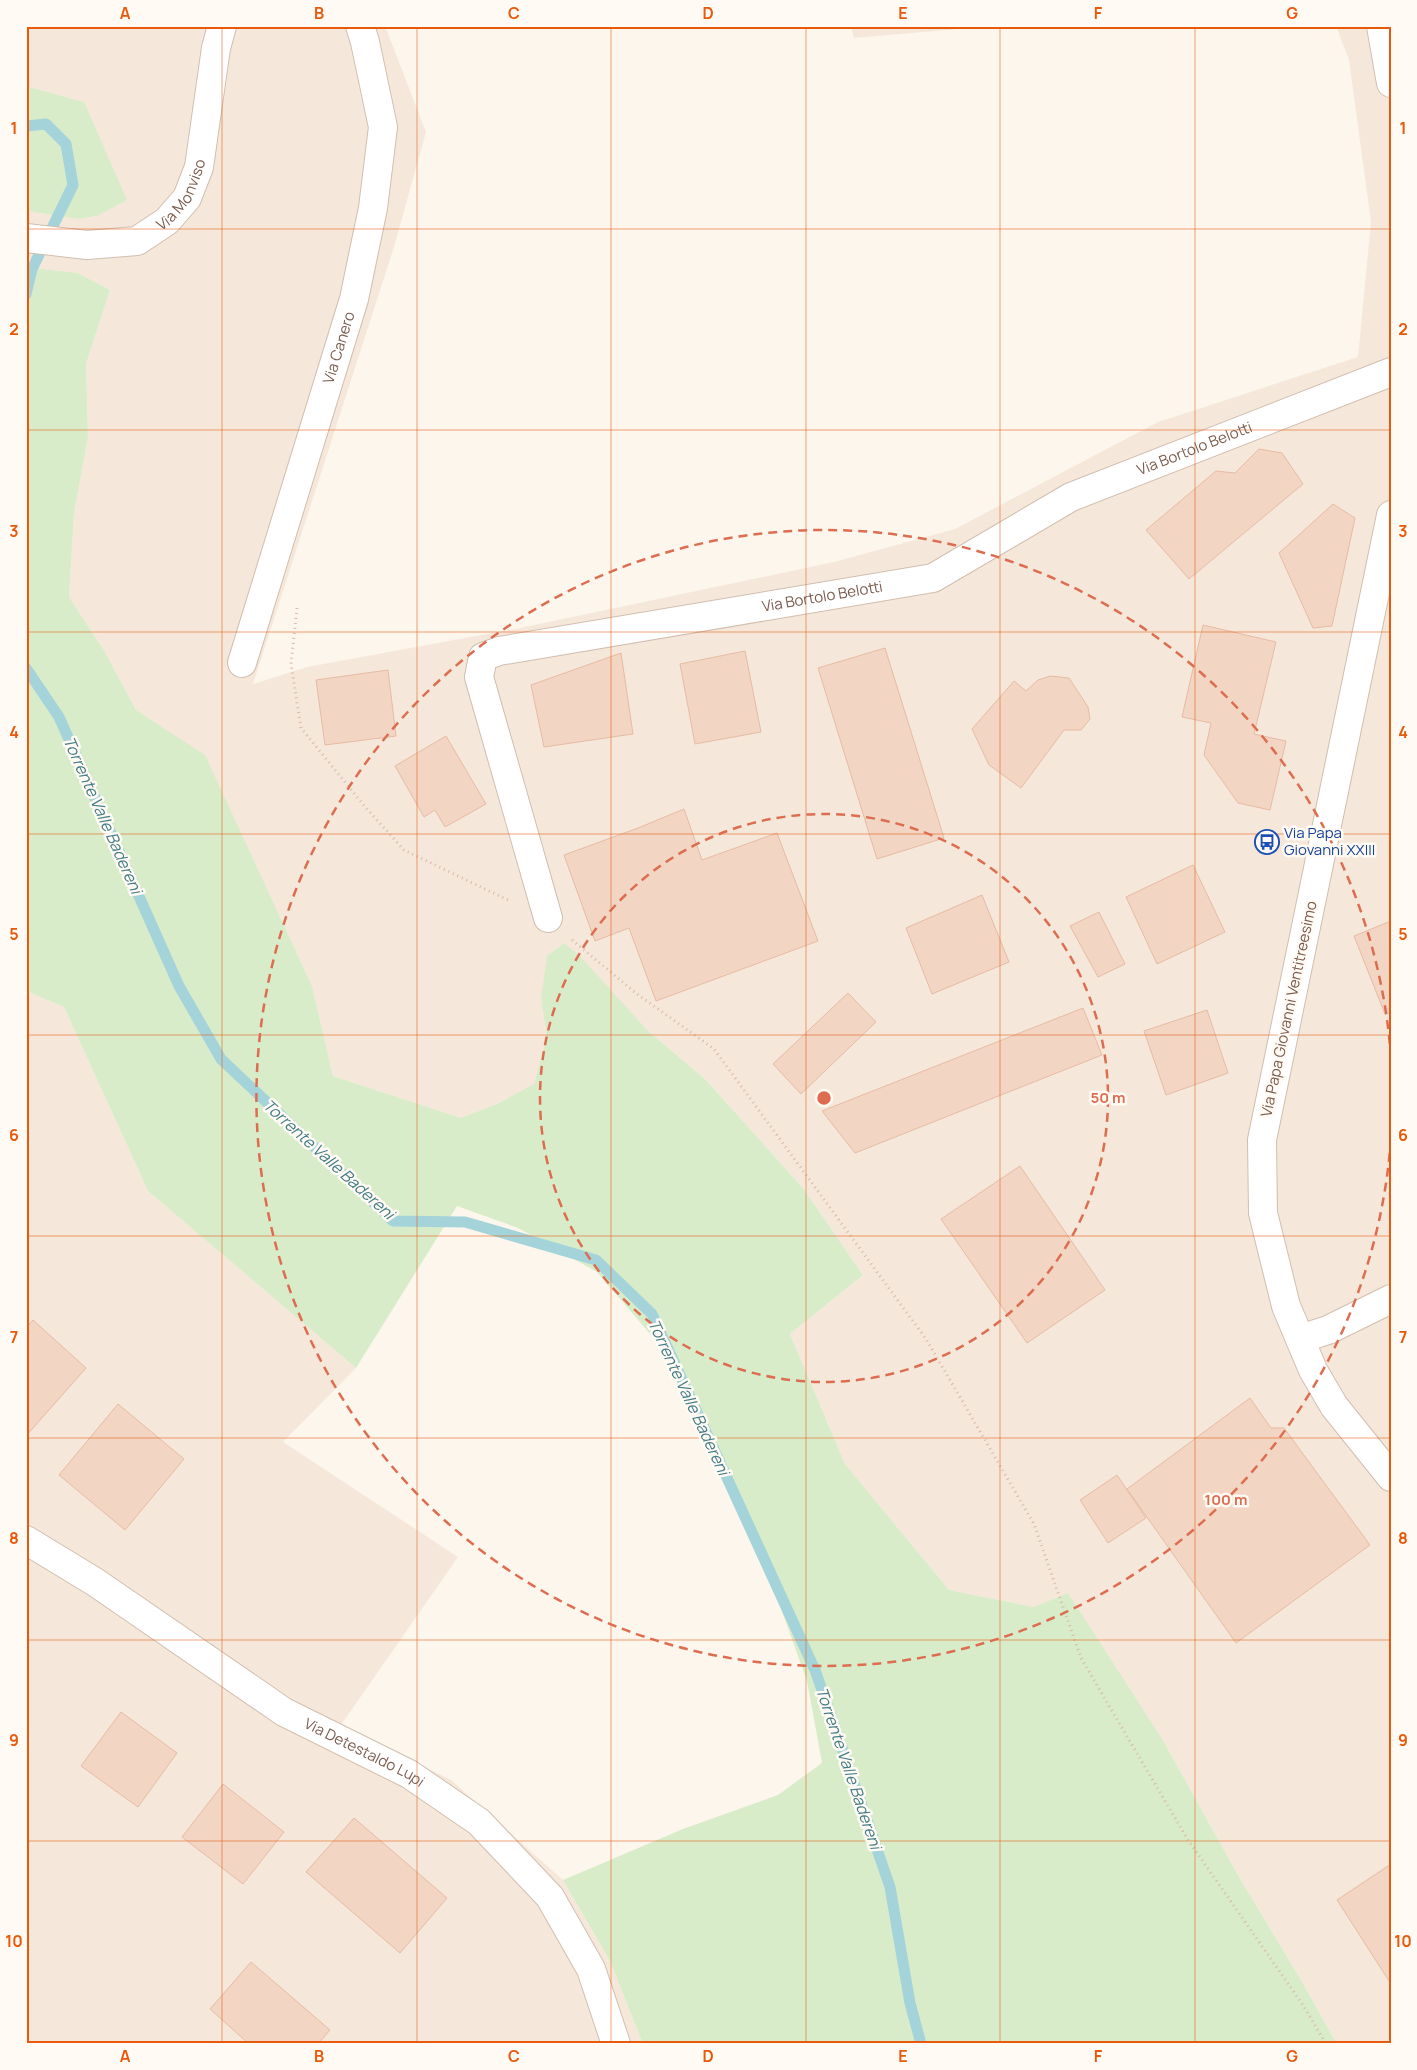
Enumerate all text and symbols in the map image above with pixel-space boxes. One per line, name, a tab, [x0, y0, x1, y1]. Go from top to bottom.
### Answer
text: A	[120, 2, 131, 24]
text: B	[314, 2, 324, 24]
text: C	[508, 2, 520, 24]
text: D	[702, 2, 714, 24]
text: E	[898, 2, 908, 24]
text: F	[1094, 2, 1103, 24]
text: G	[1286, 2, 1298, 24]
text: 1	[10, 117, 18, 139]
text: 1	[1399, 117, 1407, 139]
street label: Via Monviso	[152, 158, 210, 235]
street label: Via Canero	[318, 309, 360, 386]
text: 2	[9, 318, 19, 340]
text: 2	[1398, 318, 1408, 340]
street label: Via Bortolo Belotti	[1134, 416, 1255, 480]
text: 3	[9, 520, 19, 542]
text: 3	[1398, 520, 1408, 542]
street label: Via Bortolo Belotti	[760, 576, 884, 617]
text: 4	[9, 721, 19, 743]
text: 4	[1398, 721, 1408, 743]
water label: Torrente Valle Badereni	[58, 733, 148, 899]
place label: Via Papa Giovanni XXIII	[1284, 822, 1375, 860]
bus stop icon: Via Papa Giovanni XXIII	[1254, 829, 1280, 855]
street label: Via Papa Giovanni Ventitreesimo	[1255, 899, 1322, 1119]
text: 5	[9, 923, 19, 945]
text: 5	[1398, 923, 1408, 945]
text: 50 m	[1090, 1087, 1126, 1108]
centre of rings	[815, 1089, 833, 1107]
water label: Torrente Valle Badereni	[259, 1094, 401, 1225]
text: 6	[9, 1124, 19, 1146]
text: 6	[1398, 1124, 1408, 1146]
water label: Torrente Valle Badereni	[643, 1315, 736, 1481]
text: 7	[10, 1326, 18, 1348]
text: 7	[1399, 1326, 1407, 1348]
text: 100 m	[1205, 1489, 1247, 1510]
text: 8	[9, 1527, 19, 1549]
text: 8	[1398, 1527, 1408, 1549]
water label: Torrente Valle Badereni	[811, 1684, 888, 1854]
street label: Via Detestaldo Lupi	[301, 1713, 429, 1792]
text: 9	[9, 1729, 19, 1751]
text: 9	[1398, 1729, 1408, 1751]
text: 10	[5, 1930, 23, 1952]
text: 10	[1394, 1930, 1412, 1952]
text: A	[120, 2045, 131, 2067]
text: B	[314, 2045, 324, 2067]
text: C	[508, 2045, 520, 2067]
text: D	[702, 2045, 714, 2067]
text: E	[898, 2045, 908, 2067]
text: F	[1094, 2045, 1103, 2067]
text: G	[1286, 2045, 1298, 2067]

